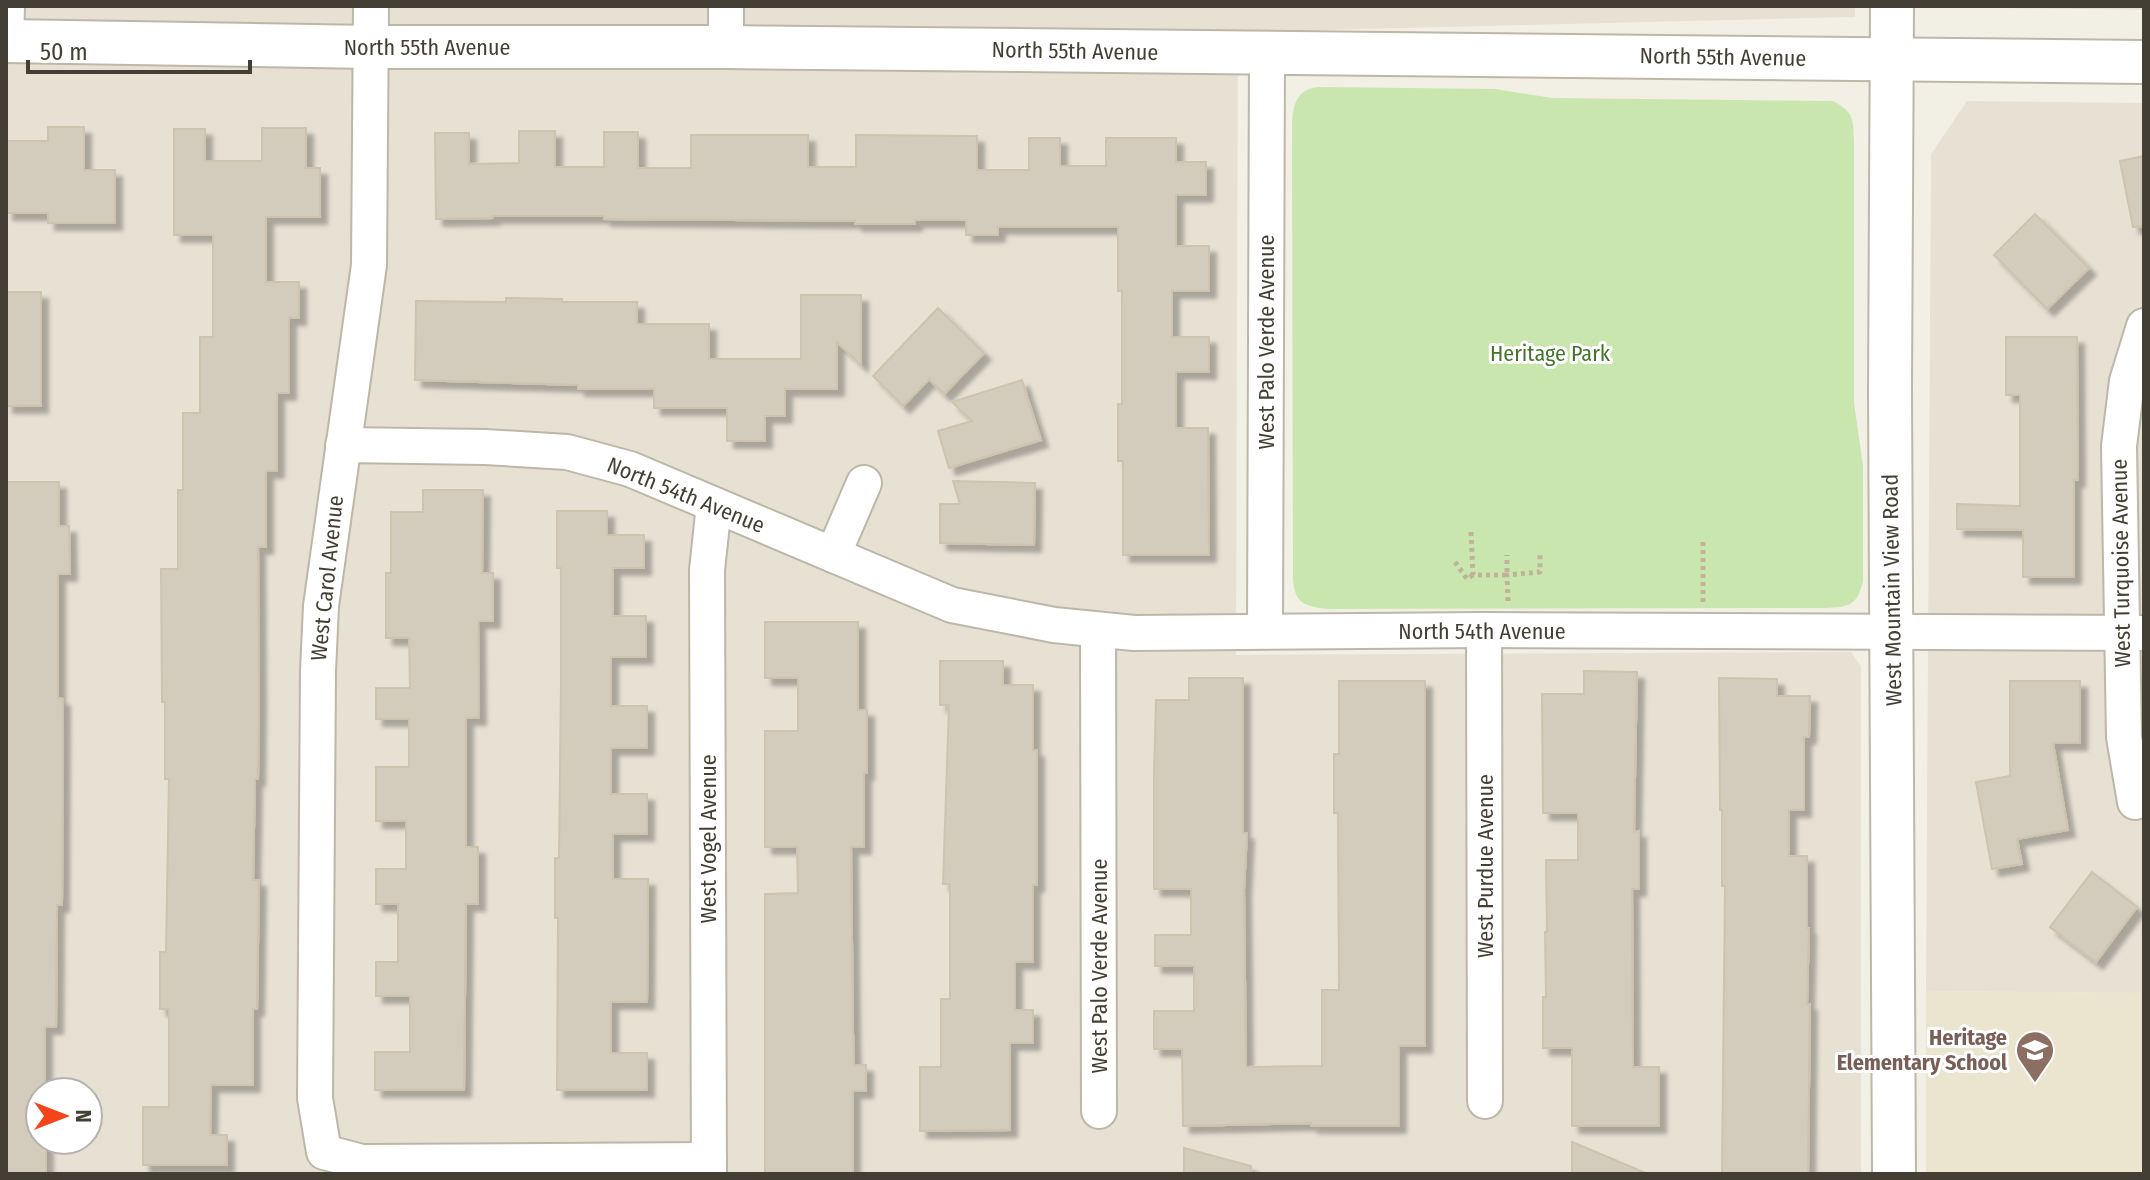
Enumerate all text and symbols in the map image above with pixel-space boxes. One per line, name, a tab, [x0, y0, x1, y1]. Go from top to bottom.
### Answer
scale bar	[28, 24, 250, 74]
street label: North 55th Avenue	[344, 34, 510, 61]
street label: North 55th Avenue	[991, 36, 1159, 66]
text: 50 m	[40, 38, 88, 66]
street label: North 55th Avenue	[1639, 42, 1807, 72]
street label: West Palo Verde Avenue	[1253, 235, 1280, 449]
park label: Heritage Park	[1490, 340, 1611, 367]
street label: North 54th Avenue	[603, 451, 769, 539]
street label: West Turquoise Avenue	[2106, 458, 2136, 668]
street label: West Mountain View Road	[1876, 474, 1908, 706]
street label: West Carol Avenue	[305, 494, 349, 662]
street label: North 54th Avenue	[1398, 618, 1566, 645]
street label: West Vogel Avenue	[695, 754, 722, 924]
street label: West Purdue Avenue	[1472, 774, 1499, 958]
street label: West Palo Verde Avenue	[1086, 859, 1113, 1073]
place label: Heritage Elementary School	[1837, 1024, 2008, 1076]
school or university icon: Heritage Elementary School	[2014, 1029, 2056, 1084]
north arrow	[24, 1076, 104, 1156]
text: N	[70, 1109, 97, 1123]

